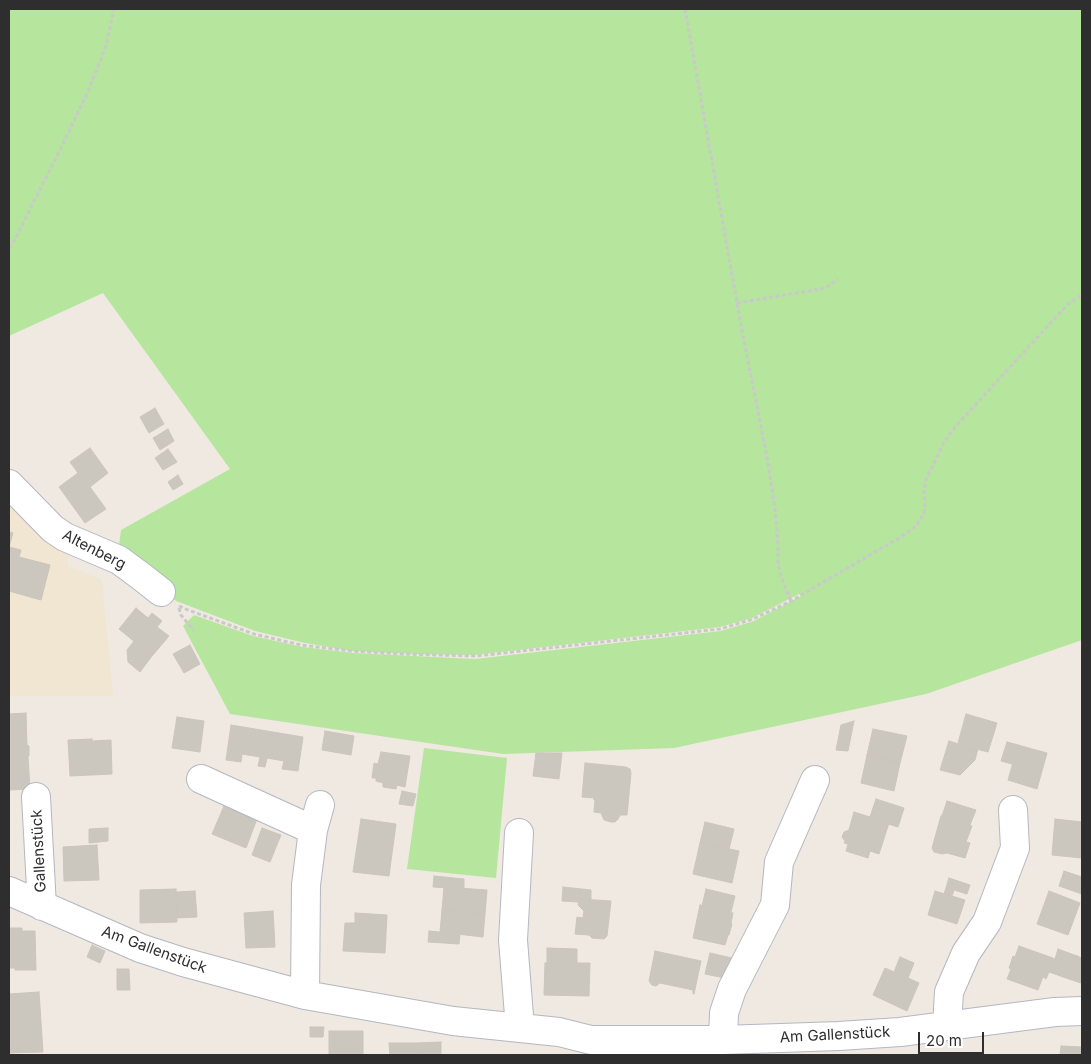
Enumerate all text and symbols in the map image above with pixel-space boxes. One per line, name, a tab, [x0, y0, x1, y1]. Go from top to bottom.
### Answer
street label: Altenberg	[59, 526, 129, 574]
street label: Gallenstück	[28, 809, 50, 893]
street label: Am Gallenstück	[99, 923, 209, 977]
scale bar	[921, 1022, 987, 1054]
street label: Am Gallenstück	[779, 1023, 891, 1047]
text: 20 m	[926, 1031, 962, 1050]

